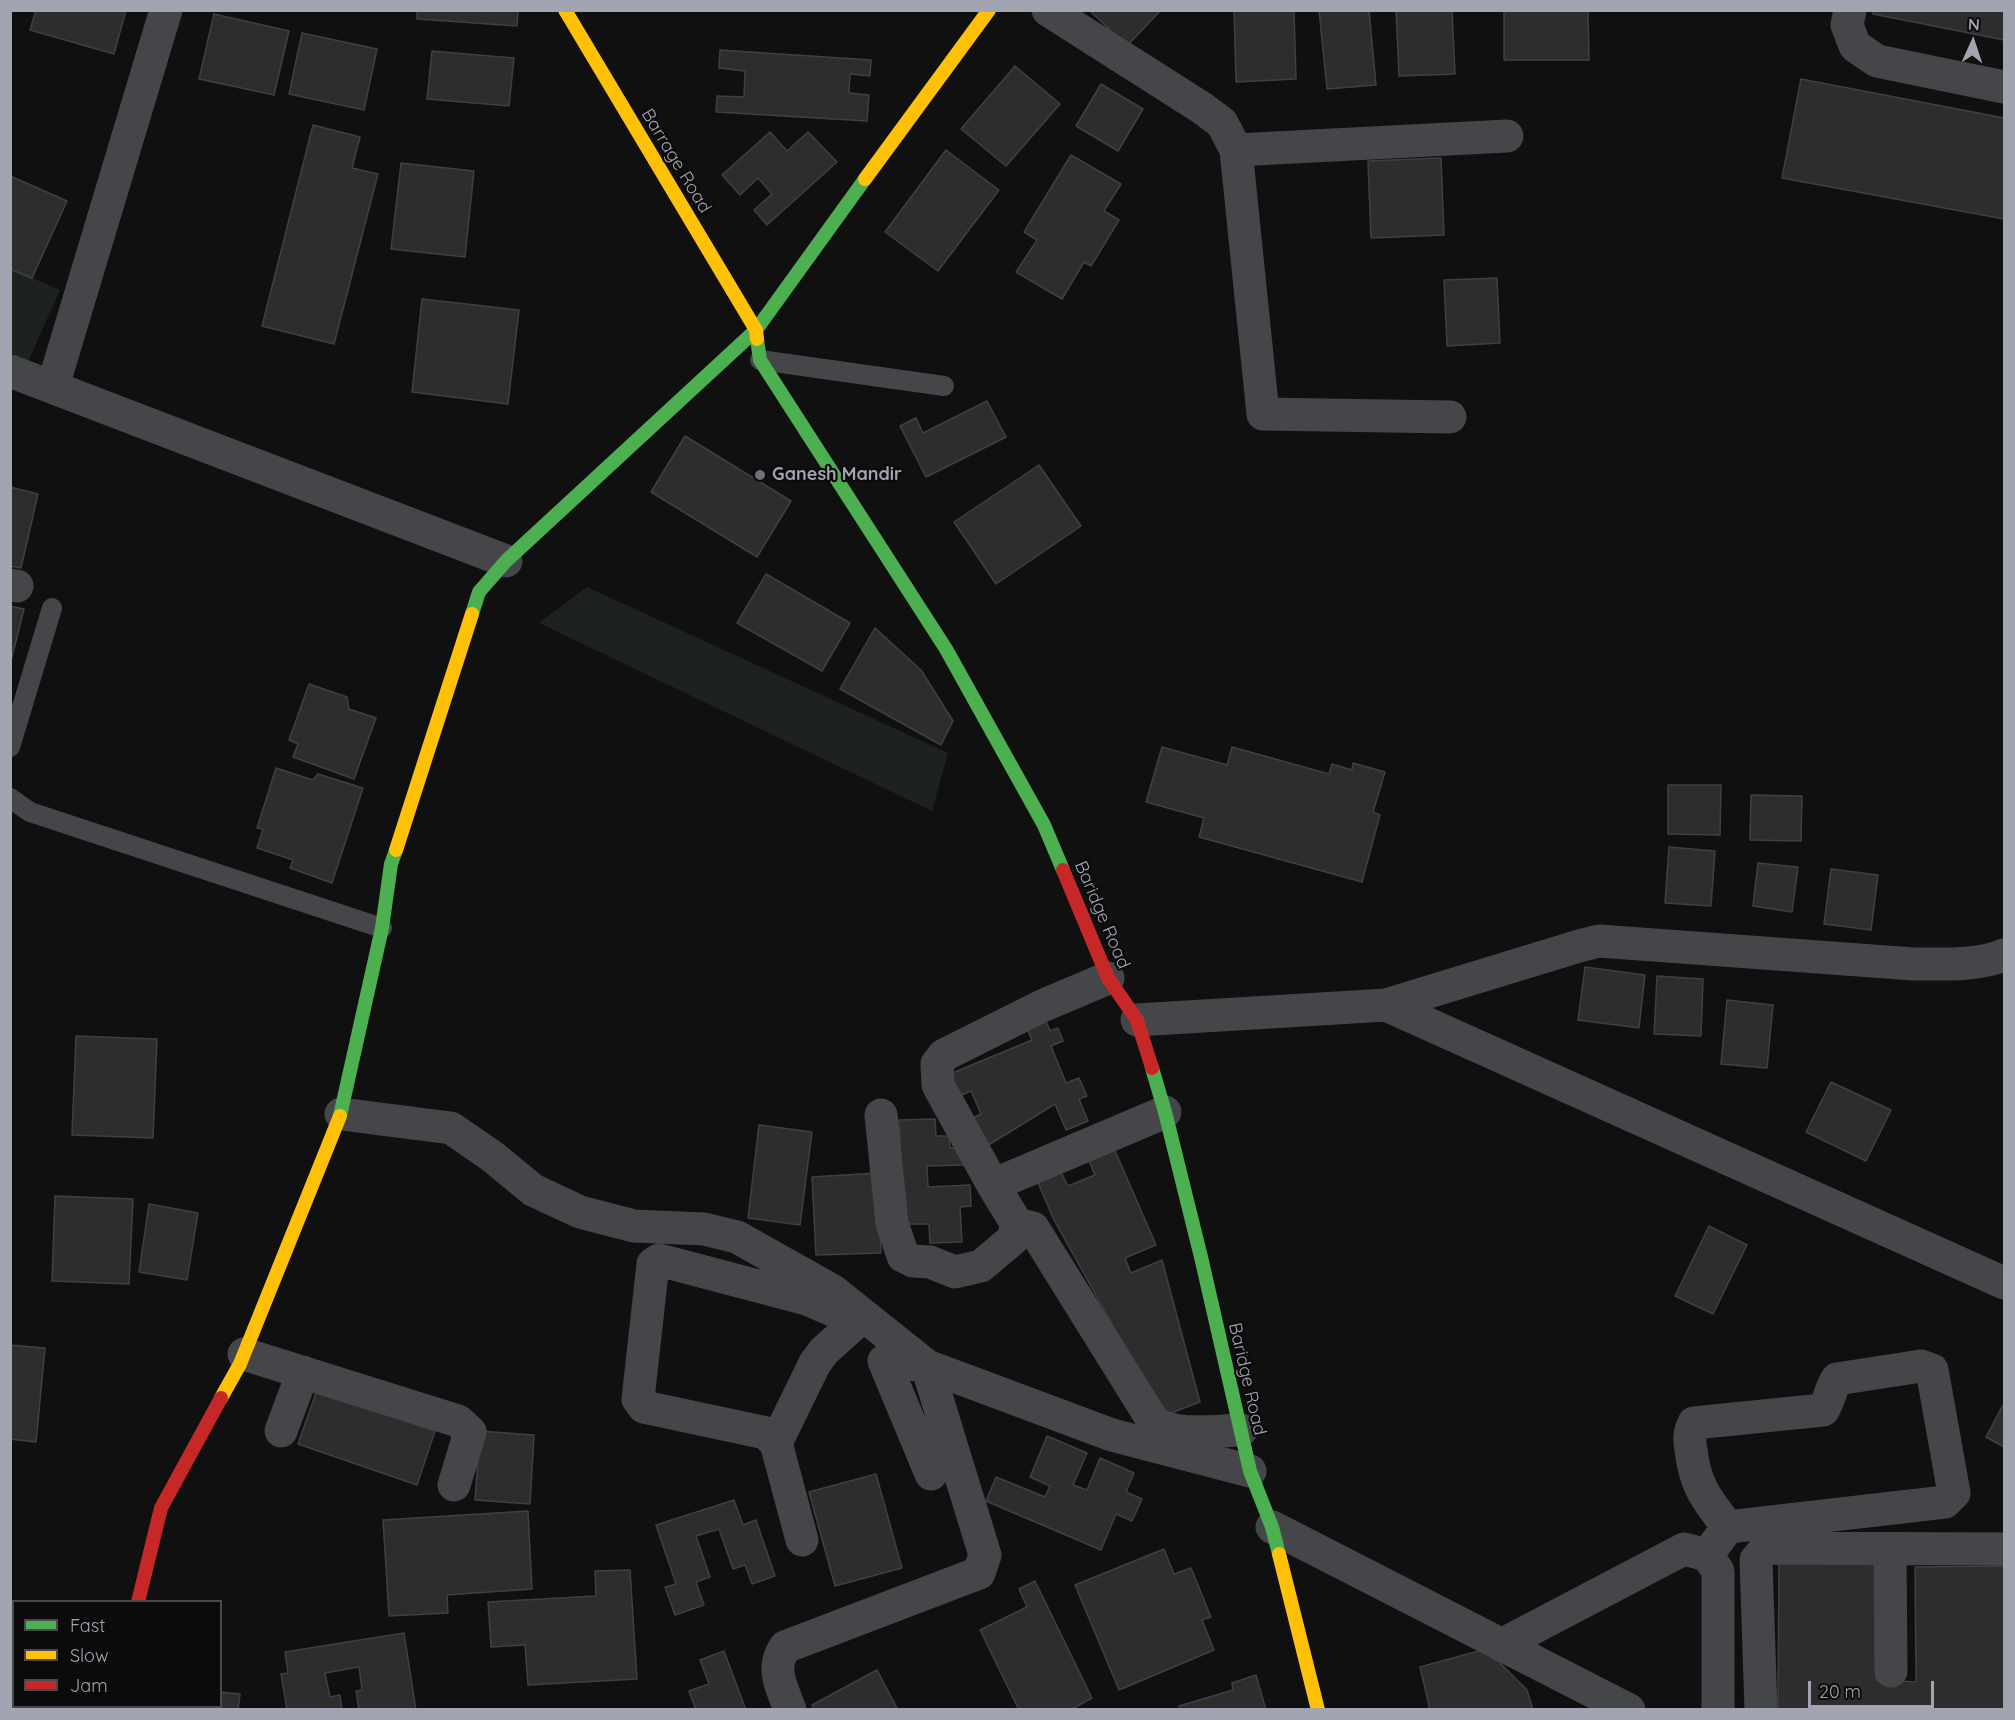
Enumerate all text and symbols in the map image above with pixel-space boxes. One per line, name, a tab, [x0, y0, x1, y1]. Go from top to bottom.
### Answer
north arrow	[1943, 12, 2003, 72]
text: N	[1968, 14, 1980, 34]
street label: Barrage Road	[636, 105, 716, 217]
place label: Ganesh Mandir	[772, 464, 902, 486]
marker: Ganesh Mandir	[753, 468, 767, 482]
street label: Baridge Road	[1070, 858, 1134, 972]
street label: Baridge Road	[1224, 1321, 1270, 1437]
legend	[12, 1600, 222, 1708]
text: Fast	[70, 1614, 105, 1637]
text: Slow	[70, 1644, 108, 1667]
scale bar	[1811, 1669, 1937, 1707]
text: Jam	[70, 1674, 108, 1697]
text: 20 m	[1819, 1680, 1861, 1703]

